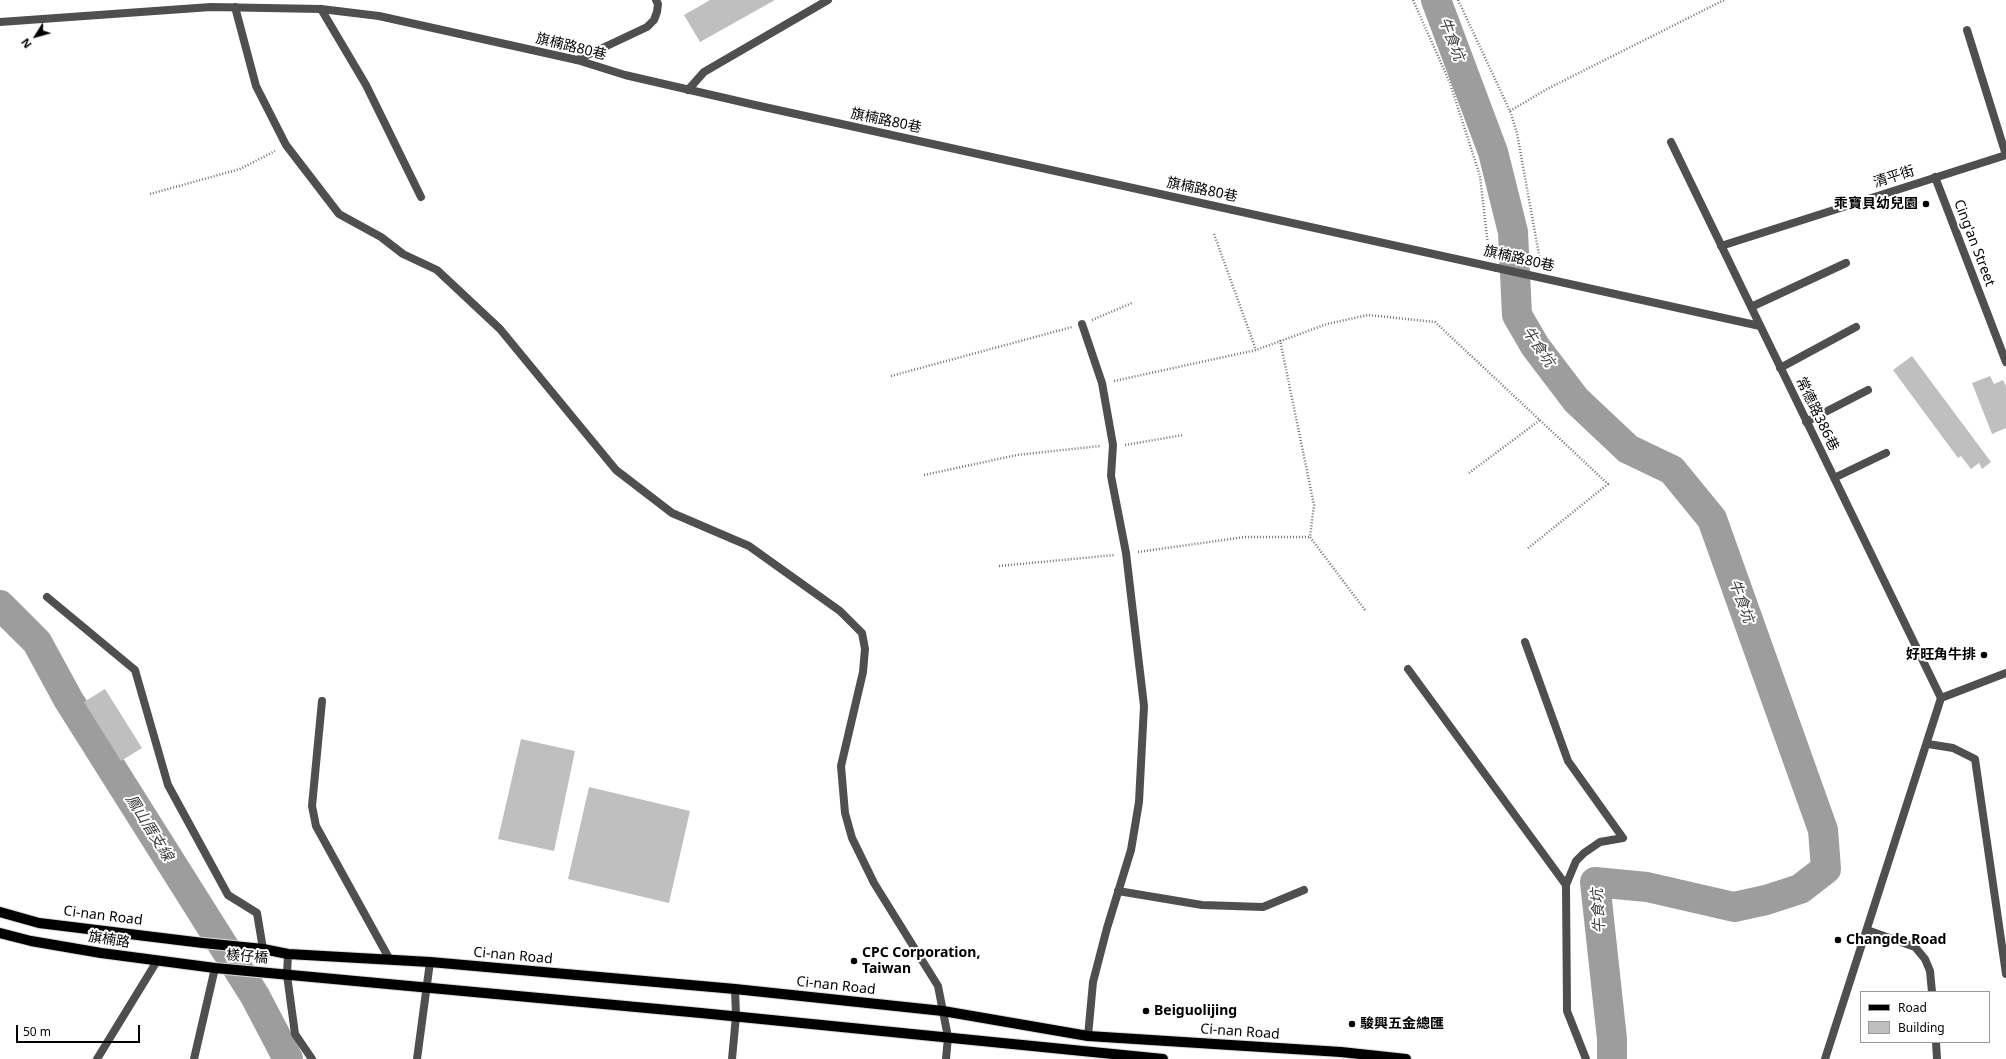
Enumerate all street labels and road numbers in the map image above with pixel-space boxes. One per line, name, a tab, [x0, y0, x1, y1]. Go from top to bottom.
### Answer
street label: 旗楠路80巷	[534, 30, 608, 64]
street label: 旗楠路80巷	[849, 105, 923, 137]
street label: 清平街	[1871, 163, 1917, 191]
street label: 旗楠路80巷	[1165, 174, 1239, 206]
street label: Cing'an Street	[1950, 197, 1998, 289]
street label: 旗楠路80巷	[1482, 243, 1556, 275]
street label: 常德路386巷	[1792, 374, 1842, 454]
street label: Ci-nan Road	[63, 903, 143, 929]
street label: 旗楠路	[87, 928, 131, 952]
street label: Ci-nan Road	[473, 944, 553, 968]
street label: 檨仔橋	[225, 947, 269, 967]
street label: Ci-nan Road	[796, 973, 876, 999]
street label: Ci-nan Road	[1200, 1021, 1280, 1043]

